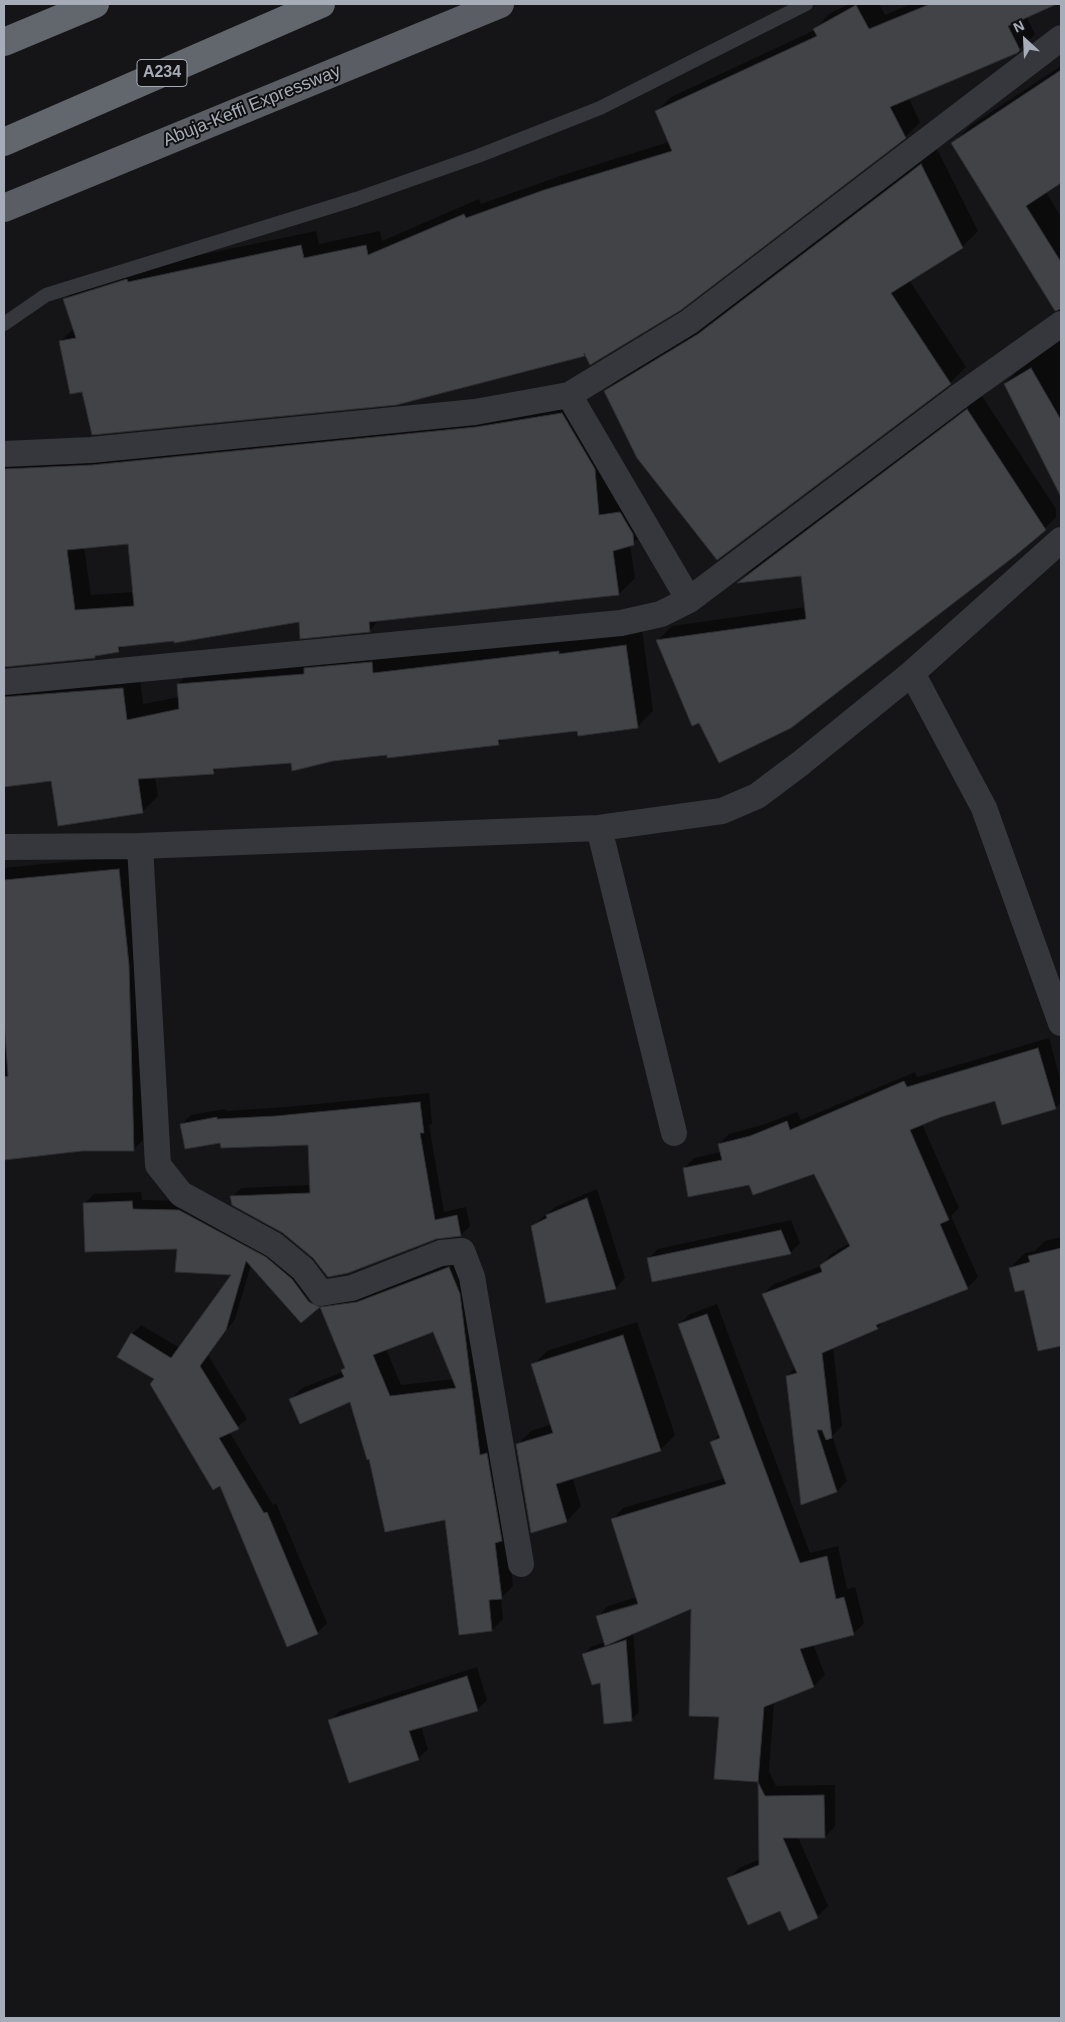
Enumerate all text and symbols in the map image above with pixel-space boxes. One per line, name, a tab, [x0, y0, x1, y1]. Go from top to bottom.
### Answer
north arrow	[1000, 15, 1050, 65]
text: N	[1011, 17, 1027, 36]
road number: A234	[137, 59, 187, 86]
street label: Abuja-Keffi Expressway	[160, 60, 344, 152]

